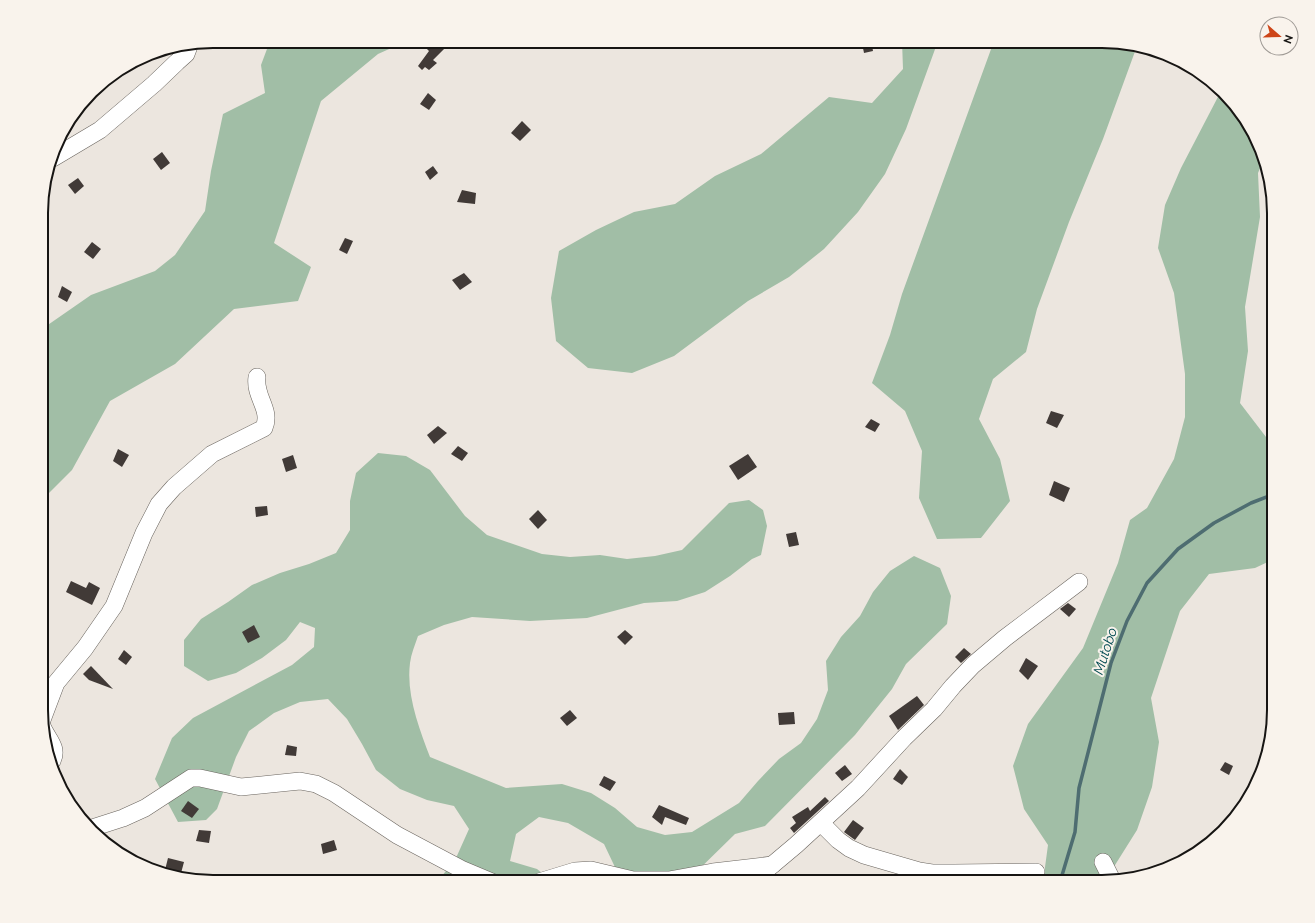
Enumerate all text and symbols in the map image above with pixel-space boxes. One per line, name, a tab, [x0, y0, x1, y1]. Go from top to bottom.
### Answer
north arrow	[1259, 16, 1299, 56]
text: N	[1280, 33, 1295, 45]
water label: Mutobo	[1090, 626, 1120, 676]

